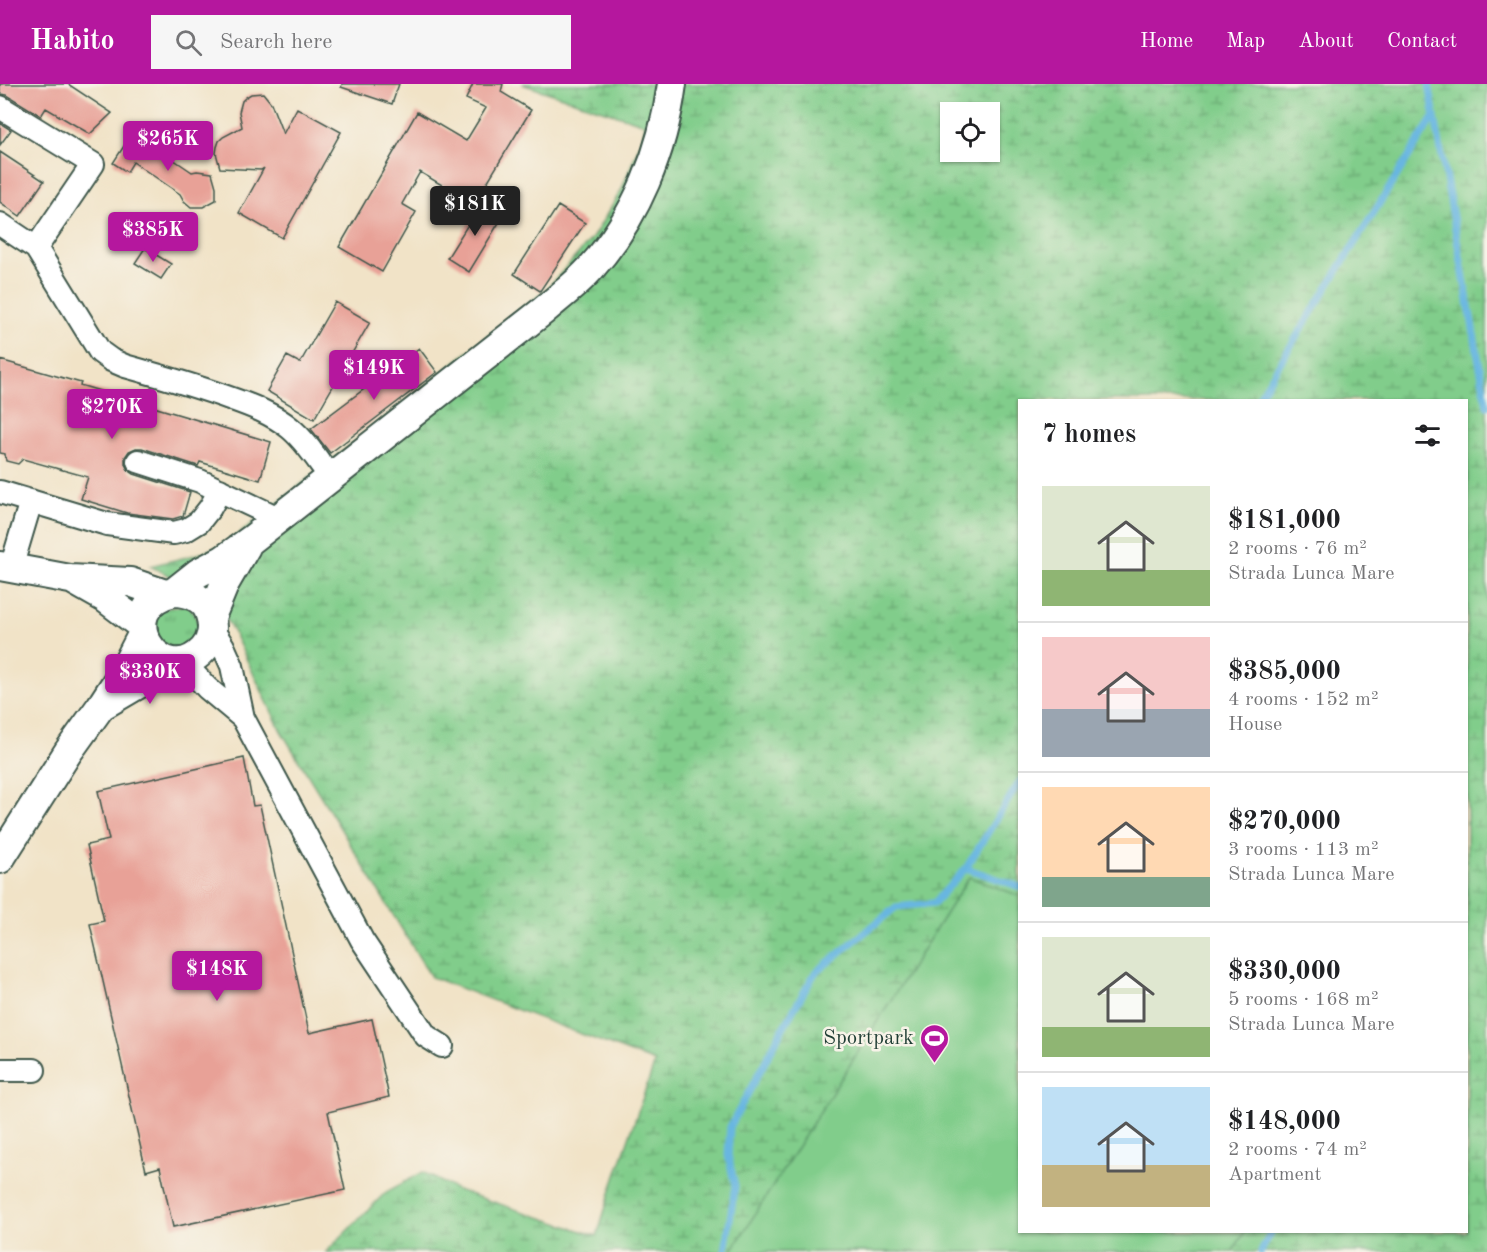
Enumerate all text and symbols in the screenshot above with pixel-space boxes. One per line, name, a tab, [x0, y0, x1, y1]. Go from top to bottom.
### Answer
search box	[151, 15, 571, 69]
icon: search	[172, 26, 205, 59]
text: Habito	[30, 28, 115, 56]
text: Search here	[220, 31, 332, 53]
text: Home	[1140, 31, 1193, 52]
text: Map	[1226, 31, 1265, 52]
text: About	[1298, 31, 1354, 52]
text: Contact	[1387, 31, 1457, 52]
map controls	[940, 102, 1000, 162]
button: locate	[940, 102, 1000, 162]
pin: $265K	[126, 121, 210, 172]
text: $265K	[137, 130, 199, 150]
pin: $181K	[433, 186, 517, 237]
text: $181K	[444, 195, 506, 215]
pin: $385K	[111, 212, 195, 263]
text: $385K	[122, 221, 184, 241]
pin: $149K	[332, 350, 416, 401]
text: $149K	[343, 359, 405, 379]
pin: $270K	[70, 389, 154, 440]
text: $270K	[81, 398, 143, 418]
icon: filters	[1411, 419, 1444, 452]
text: 7 homes	[1042, 422, 1136, 448]
text: $181,000	[1228, 508, 1341, 534]
icon: home	[1090, 510, 1162, 582]
text: 2 rooms · 76 m²	[1228, 539, 1367, 559]
text: Strada Lunca Mare	[1228, 564, 1395, 584]
pin: $330K	[108, 654, 192, 705]
text: $385,000	[1228, 659, 1341, 685]
icon: home	[1090, 661, 1162, 733]
text: $330K	[119, 663, 181, 683]
text: 4 rooms · 152 m²	[1228, 690, 1378, 710]
text: House	[1228, 715, 1282, 735]
text: $270,000	[1228, 809, 1341, 835]
icon: home	[1090, 811, 1162, 883]
text: 3 rooms · 113 m²	[1228, 840, 1378, 860]
text: Strada Lunca Mare	[1228, 865, 1395, 885]
pin: $148K	[175, 951, 259, 1002]
text: $330,000	[1228, 959, 1341, 985]
text: $148K	[186, 960, 248, 980]
icon: home	[1090, 961, 1162, 1033]
text: 5 rooms · 168 m²	[1228, 990, 1378, 1010]
text: Strada Lunca Mare	[1228, 1015, 1395, 1035]
sports icon: Sportpark	[919, 1022, 951, 1064]
place label: Sportpark	[823, 1028, 914, 1049]
text: $148,000	[1228, 1109, 1341, 1135]
icon: home	[1090, 1111, 1162, 1183]
text: 2 rooms · 74 m²	[1228, 1140, 1367, 1160]
text: Apartment	[1228, 1165, 1322, 1185]

